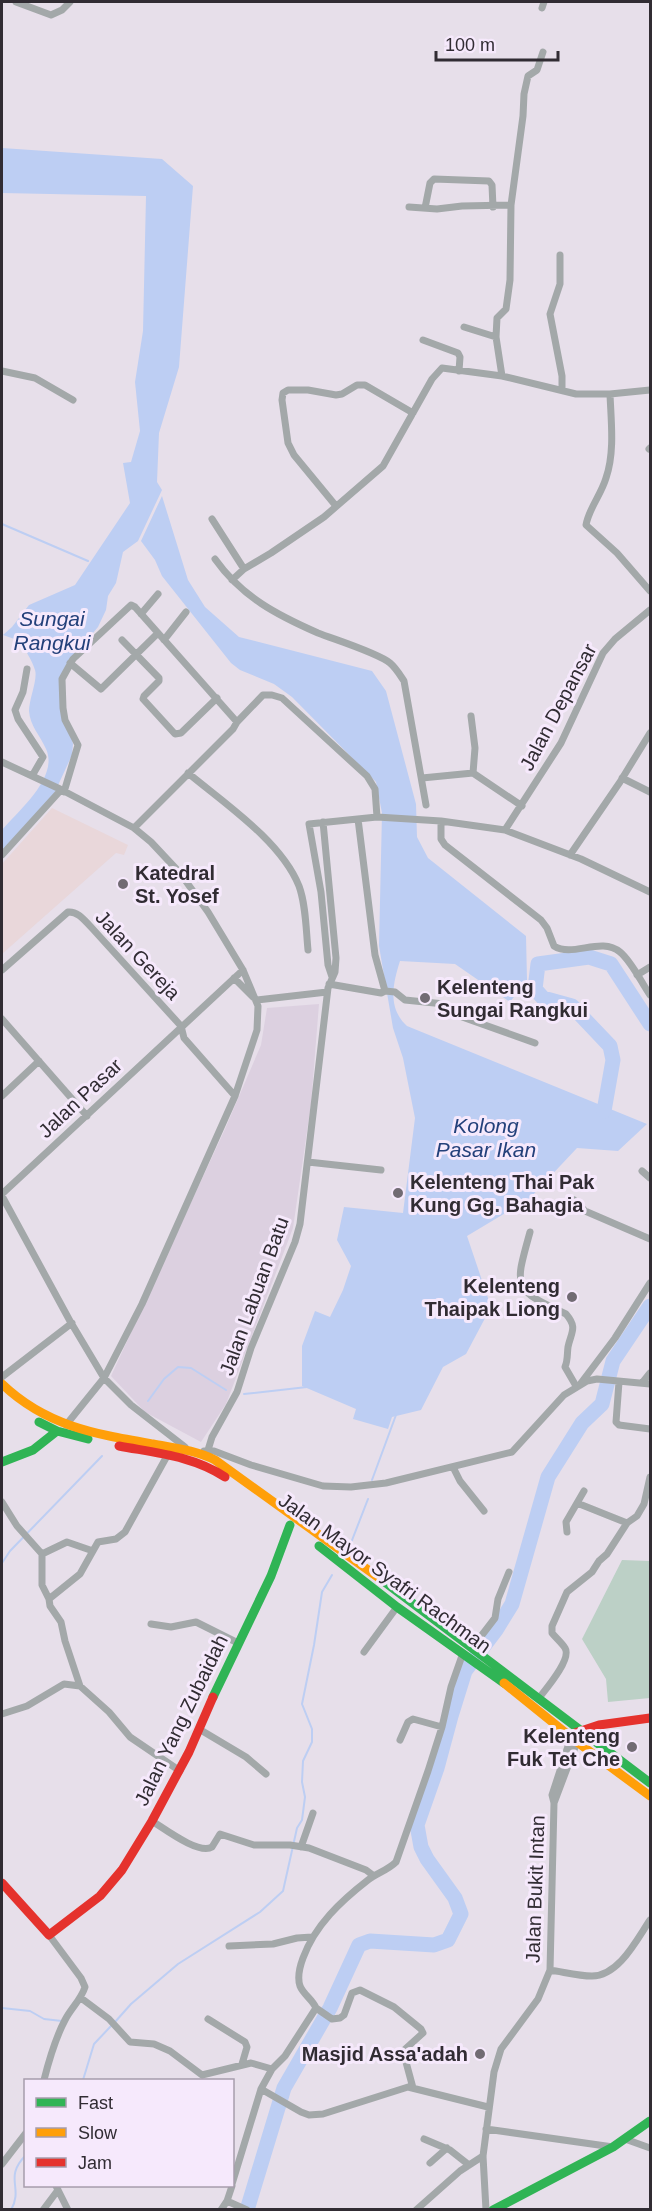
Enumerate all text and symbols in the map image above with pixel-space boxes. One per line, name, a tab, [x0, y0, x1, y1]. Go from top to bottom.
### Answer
scale bar	[436, 24, 558, 62]
text: 100 m	[445, 35, 495, 55]
water label: Sungai Rangkui	[13, 607, 92, 654]
street label: Jalan Depansar	[515, 640, 601, 774]
place label: Katedral St. Yosef	[135, 862, 219, 907]
marker: Katedral St. Yosef	[116, 877, 130, 891]
street label: Jalan Gereja	[91, 906, 185, 1005]
place label: Kelenteng Sungai Rangkui	[437, 976, 588, 1021]
marker: Kelenteng Sungai Rangkui	[418, 991, 432, 1005]
street label: Jalan Pasar	[34, 1054, 126, 1142]
water label: Kolong Pasar Ikan	[436, 1114, 536, 1161]
place label: Kelenteng Thai Pak Kung Gg. Bahagia	[410, 1171, 595, 1216]
marker: Kelenteng Thai Pak Kung Gg. Bahagia	[391, 1186, 405, 1200]
street label: Jalan Labuan Batu	[215, 1214, 293, 1378]
place label: Kelenteng Thaipak Liong	[424, 1275, 560, 1320]
marker: Kelenteng Thaipak Liong	[565, 1290, 579, 1304]
street label: Jalan Mayor Syafri Rachman	[275, 1489, 495, 1657]
street label: Jalan Yang Zubaidah	[130, 1631, 232, 1809]
place label: Kelenteng Fuk Tet Che	[507, 1725, 620, 1770]
marker: Kelenteng Fuk Tet Che	[625, 1740, 639, 1754]
street label: Jalan Bukit Intan	[521, 1815, 549, 1963]
place label: Masjid Assa'adah	[302, 2043, 468, 2065]
marker: Masjid Assa'adah	[473, 2047, 487, 2061]
legend	[24, 2079, 234, 2187]
text: Fast	[78, 2093, 113, 2113]
text: Slow	[78, 2123, 118, 2143]
text: Jam	[78, 2153, 112, 2173]

